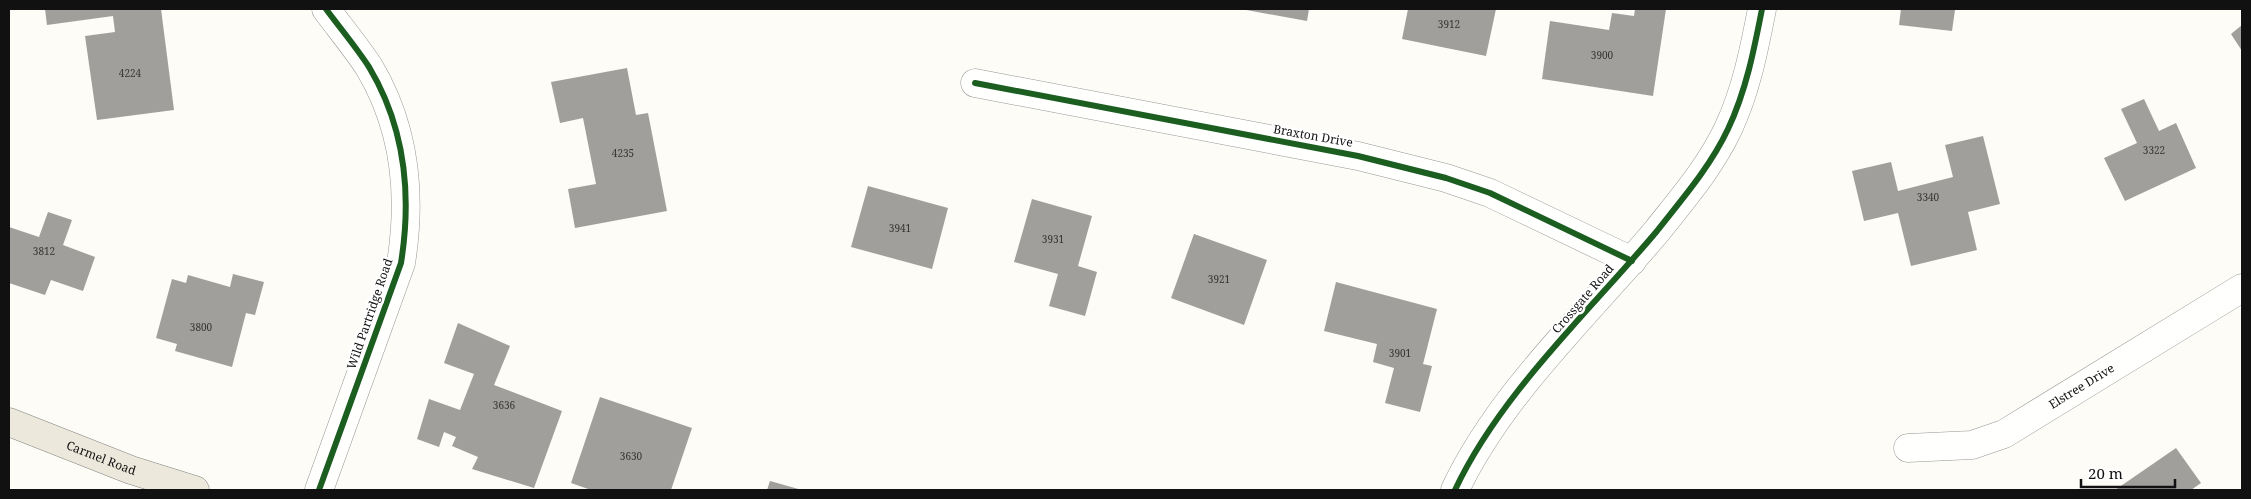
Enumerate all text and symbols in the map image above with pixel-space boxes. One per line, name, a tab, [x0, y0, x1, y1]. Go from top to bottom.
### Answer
house number: 3912	[1438, 17, 1460, 31]
house number: 3900	[1591, 48, 1614, 62]
house number: 4224	[119, 66, 142, 80]
street label: Braxton Drive	[1272, 120, 1354, 151]
house number: 3322	[2143, 143, 2165, 157]
house number: 4235	[612, 146, 634, 160]
house number: 3340	[1917, 190, 1940, 204]
house number: 3941	[889, 221, 911, 235]
house number: 3931	[1042, 232, 1064, 246]
house number: 3812	[33, 244, 55, 258]
street label: Wild Partridge Road	[343, 256, 397, 372]
street label: Crossgate Road	[1548, 260, 1618, 337]
house number: 3921	[1208, 272, 1230, 286]
house number: 3800	[190, 320, 213, 334]
house number: 3901	[1389, 346, 1411, 360]
street label: Elstree Drive	[2045, 359, 2117, 413]
house number: 3636	[493, 398, 516, 412]
street label: Carmel Road	[64, 436, 139, 479]
house number: 3630	[620, 449, 643, 463]
scale bar	[2081, 456, 2175, 488]
text: 20 m	[2088, 463, 2123, 483]

